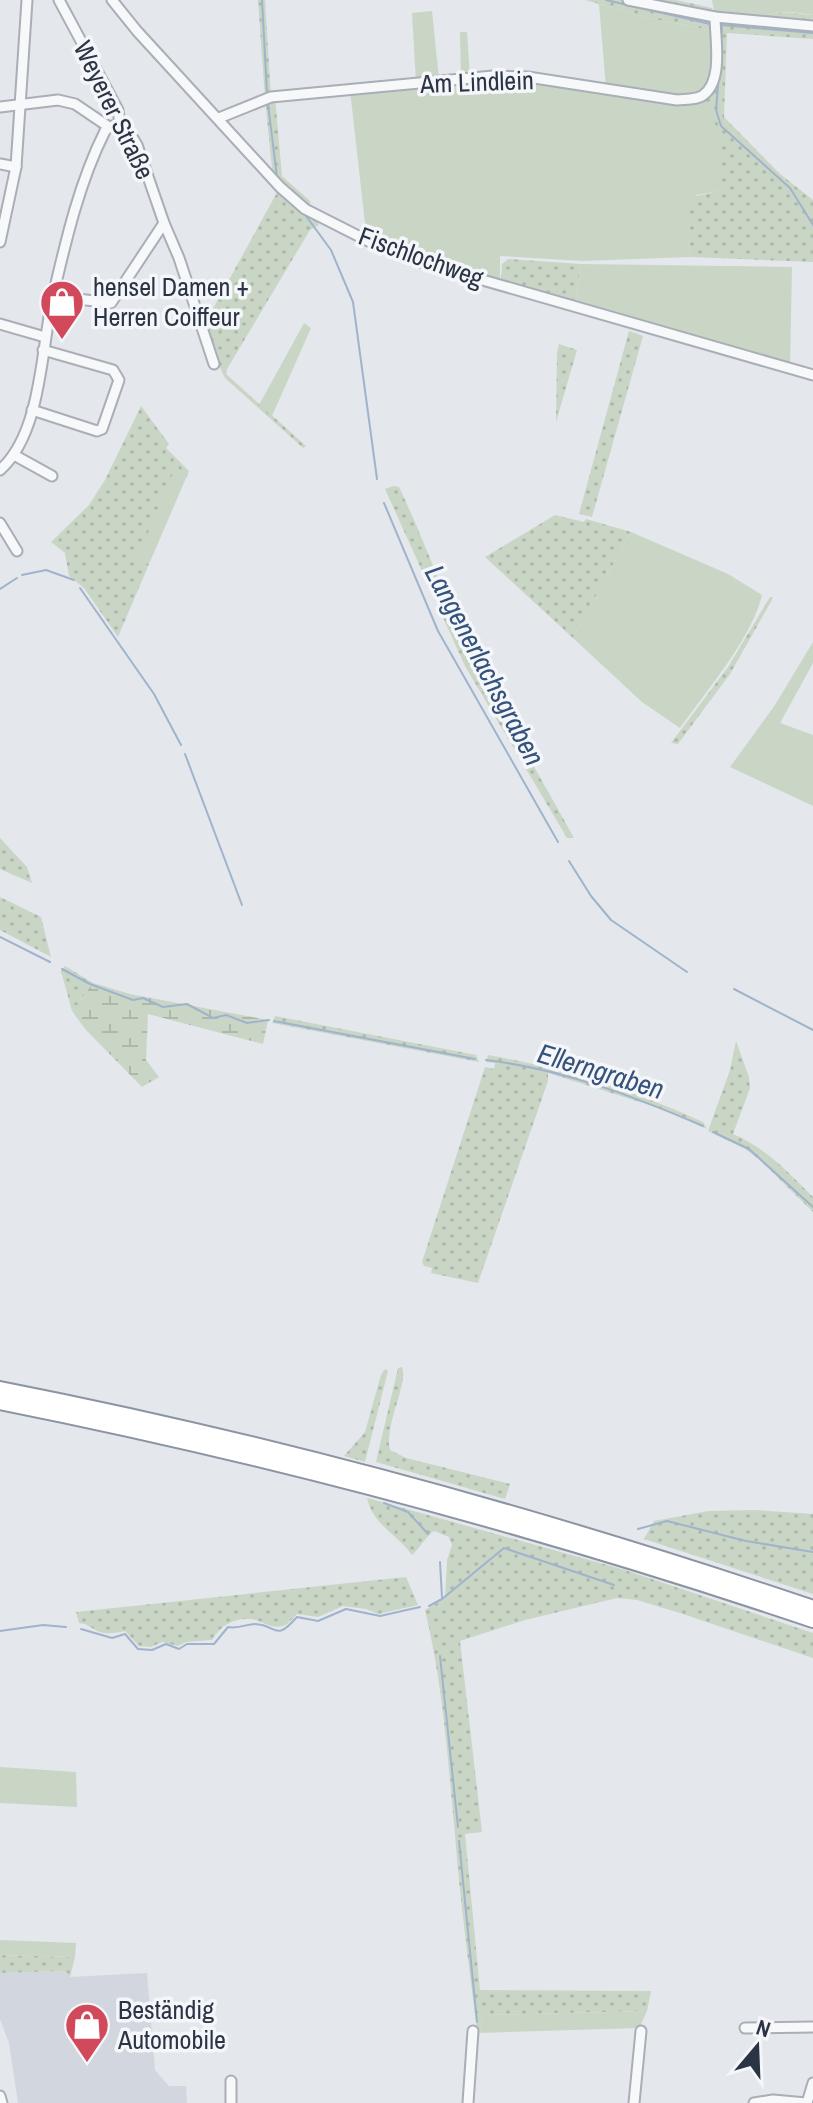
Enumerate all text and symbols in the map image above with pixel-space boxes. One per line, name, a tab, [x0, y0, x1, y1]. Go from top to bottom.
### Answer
street label: Weyerer Straße	[66, 35, 163, 185]
street label: Am Lindlein	[419, 62, 534, 101]
street label: Fischlochweg	[354, 218, 489, 295]
place label: hensel Damen + Herren Coiffeur	[93, 269, 249, 334]
shop icon: hensel Damen + Herren Coiffeur	[38, 278, 86, 341]
water label: Langenerlachsgraben	[416, 558, 554, 772]
water label: Ellerngraben	[533, 1034, 669, 1108]
place label: Beständig Automobile	[117, 1992, 226, 2057]
shop icon: Beständig Automobile	[63, 2001, 111, 2064]
north arrow	[717, 2007, 797, 2087]
text: N	[752, 2012, 775, 2044]

